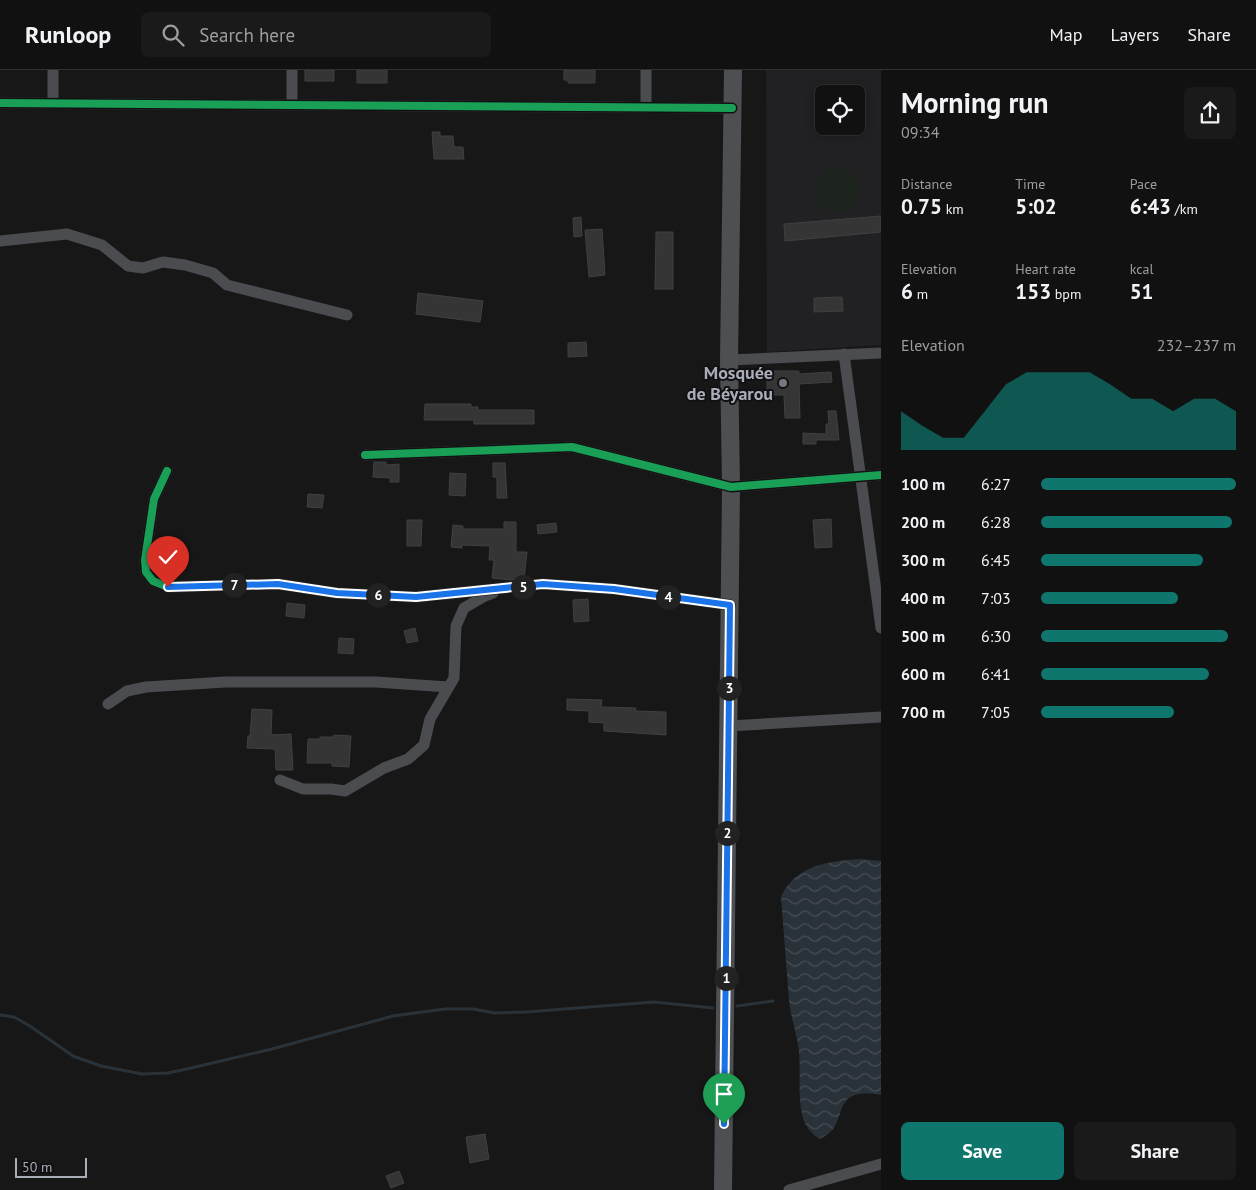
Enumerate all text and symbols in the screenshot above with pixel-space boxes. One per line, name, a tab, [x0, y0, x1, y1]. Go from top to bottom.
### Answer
search box	[141, 12, 491, 57]
text: Runloop	[25, 19, 111, 50]
icon: search	[159, 21, 187, 49]
text: Search here	[199, 23, 295, 47]
text: Map	[1050, 23, 1082, 46]
text: Layers	[1110, 23, 1159, 46]
text: Share	[1187, 23, 1231, 46]
text: Morning run	[901, 84, 1049, 121]
map controls	[815, 85, 865, 135]
button: locate	[815, 85, 865, 135]
button: share	[1184, 87, 1236, 139]
text: 09:34	[901, 122, 939, 142]
text: Distance	[901, 175, 952, 193]
text: Time	[1015, 175, 1045, 193]
text: Pace	[1130, 175, 1157, 193]
text: 0.75	[901, 193, 942, 220]
text: 5:02	[1015, 193, 1057, 220]
text: 6:43	[1130, 193, 1171, 220]
text: km	[942, 200, 964, 218]
text: /km	[1171, 200, 1198, 218]
text: Elevation	[901, 260, 957, 278]
text: Heart rate	[1015, 260, 1076, 278]
text: kcal	[1130, 260, 1154, 278]
text: 6	[901, 278, 913, 305]
text: 153	[1015, 278, 1051, 305]
text: 51	[1130, 278, 1153, 305]
text: m	[913, 285, 928, 303]
text: bpm	[1051, 285, 1081, 303]
text: Elevation	[901, 335, 965, 355]
text: 232–237 m	[1157, 335, 1236, 355]
place label: Mosquée de Béyarou	[687, 361, 773, 405]
marker: Mosquée de Béyarou	[777, 377, 789, 389]
text: 100 m	[901, 474, 945, 494]
text: 6:27	[981, 474, 1011, 494]
text: 200 m	[901, 512, 945, 532]
text: 6:28	[981, 512, 1011, 532]
pin	[147, 536, 189, 587]
icon: check	[154, 543, 182, 571]
text: 300 m	[901, 550, 945, 570]
text: 6:45	[981, 550, 1011, 570]
pin: 7	[222, 572, 246, 598]
pin: 5	[510, 574, 536, 600]
text: 7	[231, 576, 238, 594]
text: 5	[520, 578, 527, 596]
pin: 6	[366, 582, 390, 608]
pin: 4	[656, 584, 680, 610]
text: 6	[375, 586, 382, 604]
text: 4	[665, 588, 672, 606]
text: 400 m	[901, 588, 945, 608]
text: 7:03	[981, 588, 1011, 608]
text: 500 m	[901, 626, 945, 646]
text: 6:30	[981, 626, 1011, 646]
text: 600 m	[901, 664, 945, 684]
text: 6:41	[981, 664, 1011, 684]
pin: 3	[716, 676, 742, 700]
text: 3	[726, 679, 733, 697]
text: 700 m	[901, 702, 945, 722]
text: 7:05	[981, 702, 1011, 722]
pin: 2	[714, 820, 740, 846]
text: 2	[724, 824, 731, 842]
pin: 1	[714, 966, 738, 990]
text: 1	[723, 969, 730, 987]
pin	[703, 1073, 745, 1124]
icon: arrive	[710, 1080, 738, 1108]
button: Save	[901, 1122, 1064, 1180]
button: Share	[1074, 1122, 1236, 1180]
scale bar	[15, 1155, 88, 1178]
text: 50 m	[22, 1158, 52, 1176]

